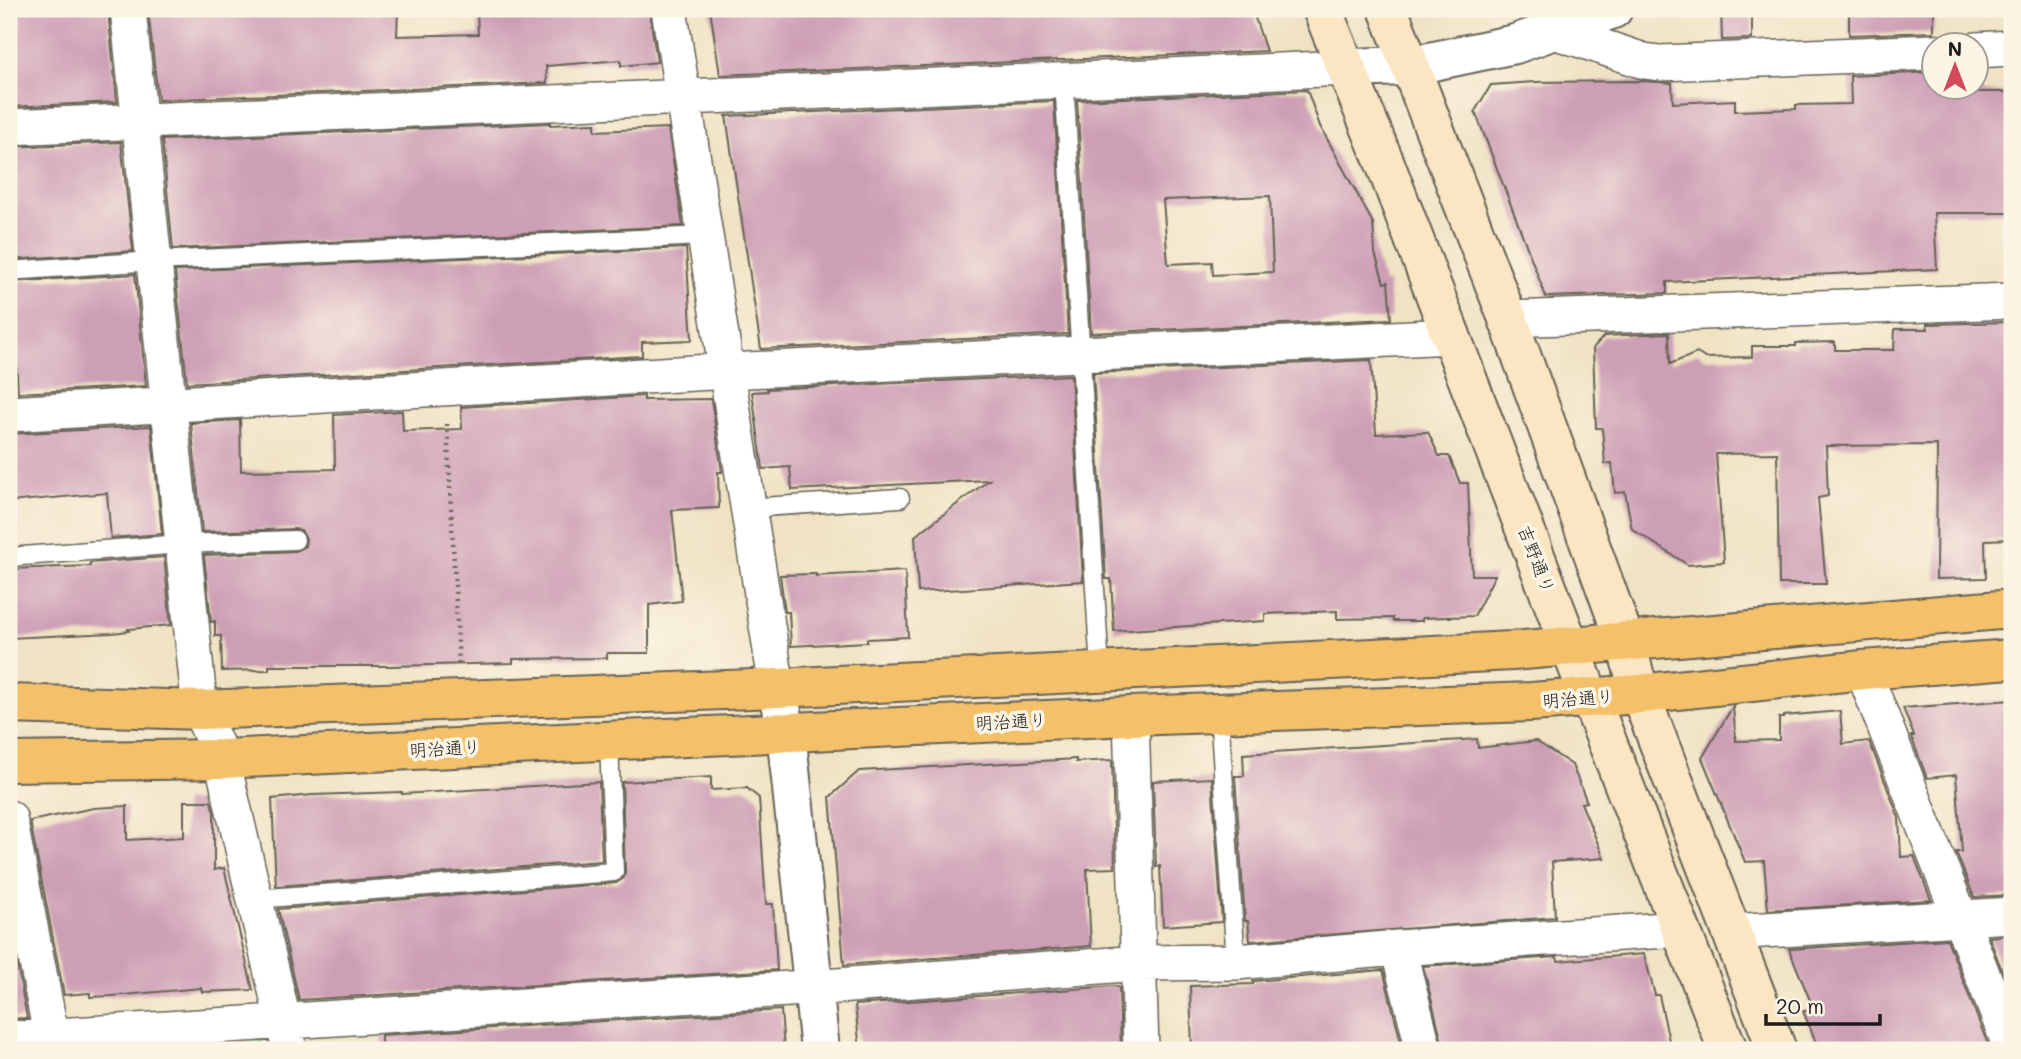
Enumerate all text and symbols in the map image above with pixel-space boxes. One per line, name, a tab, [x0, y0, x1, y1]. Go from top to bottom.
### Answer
north arrow	[1920, 32, 1990, 102]
text: N	[1948, 36, 1962, 61]
street label: 吉野通り	[1513, 521, 1561, 597]
street label: 明治通り	[1541, 684, 1615, 712]
street label: 明治通り	[974, 707, 1048, 735]
street label: 明治通り	[408, 734, 482, 762]
scale bar	[1766, 982, 1879, 1026]
text: 20 m	[1776, 992, 1824, 1019]

